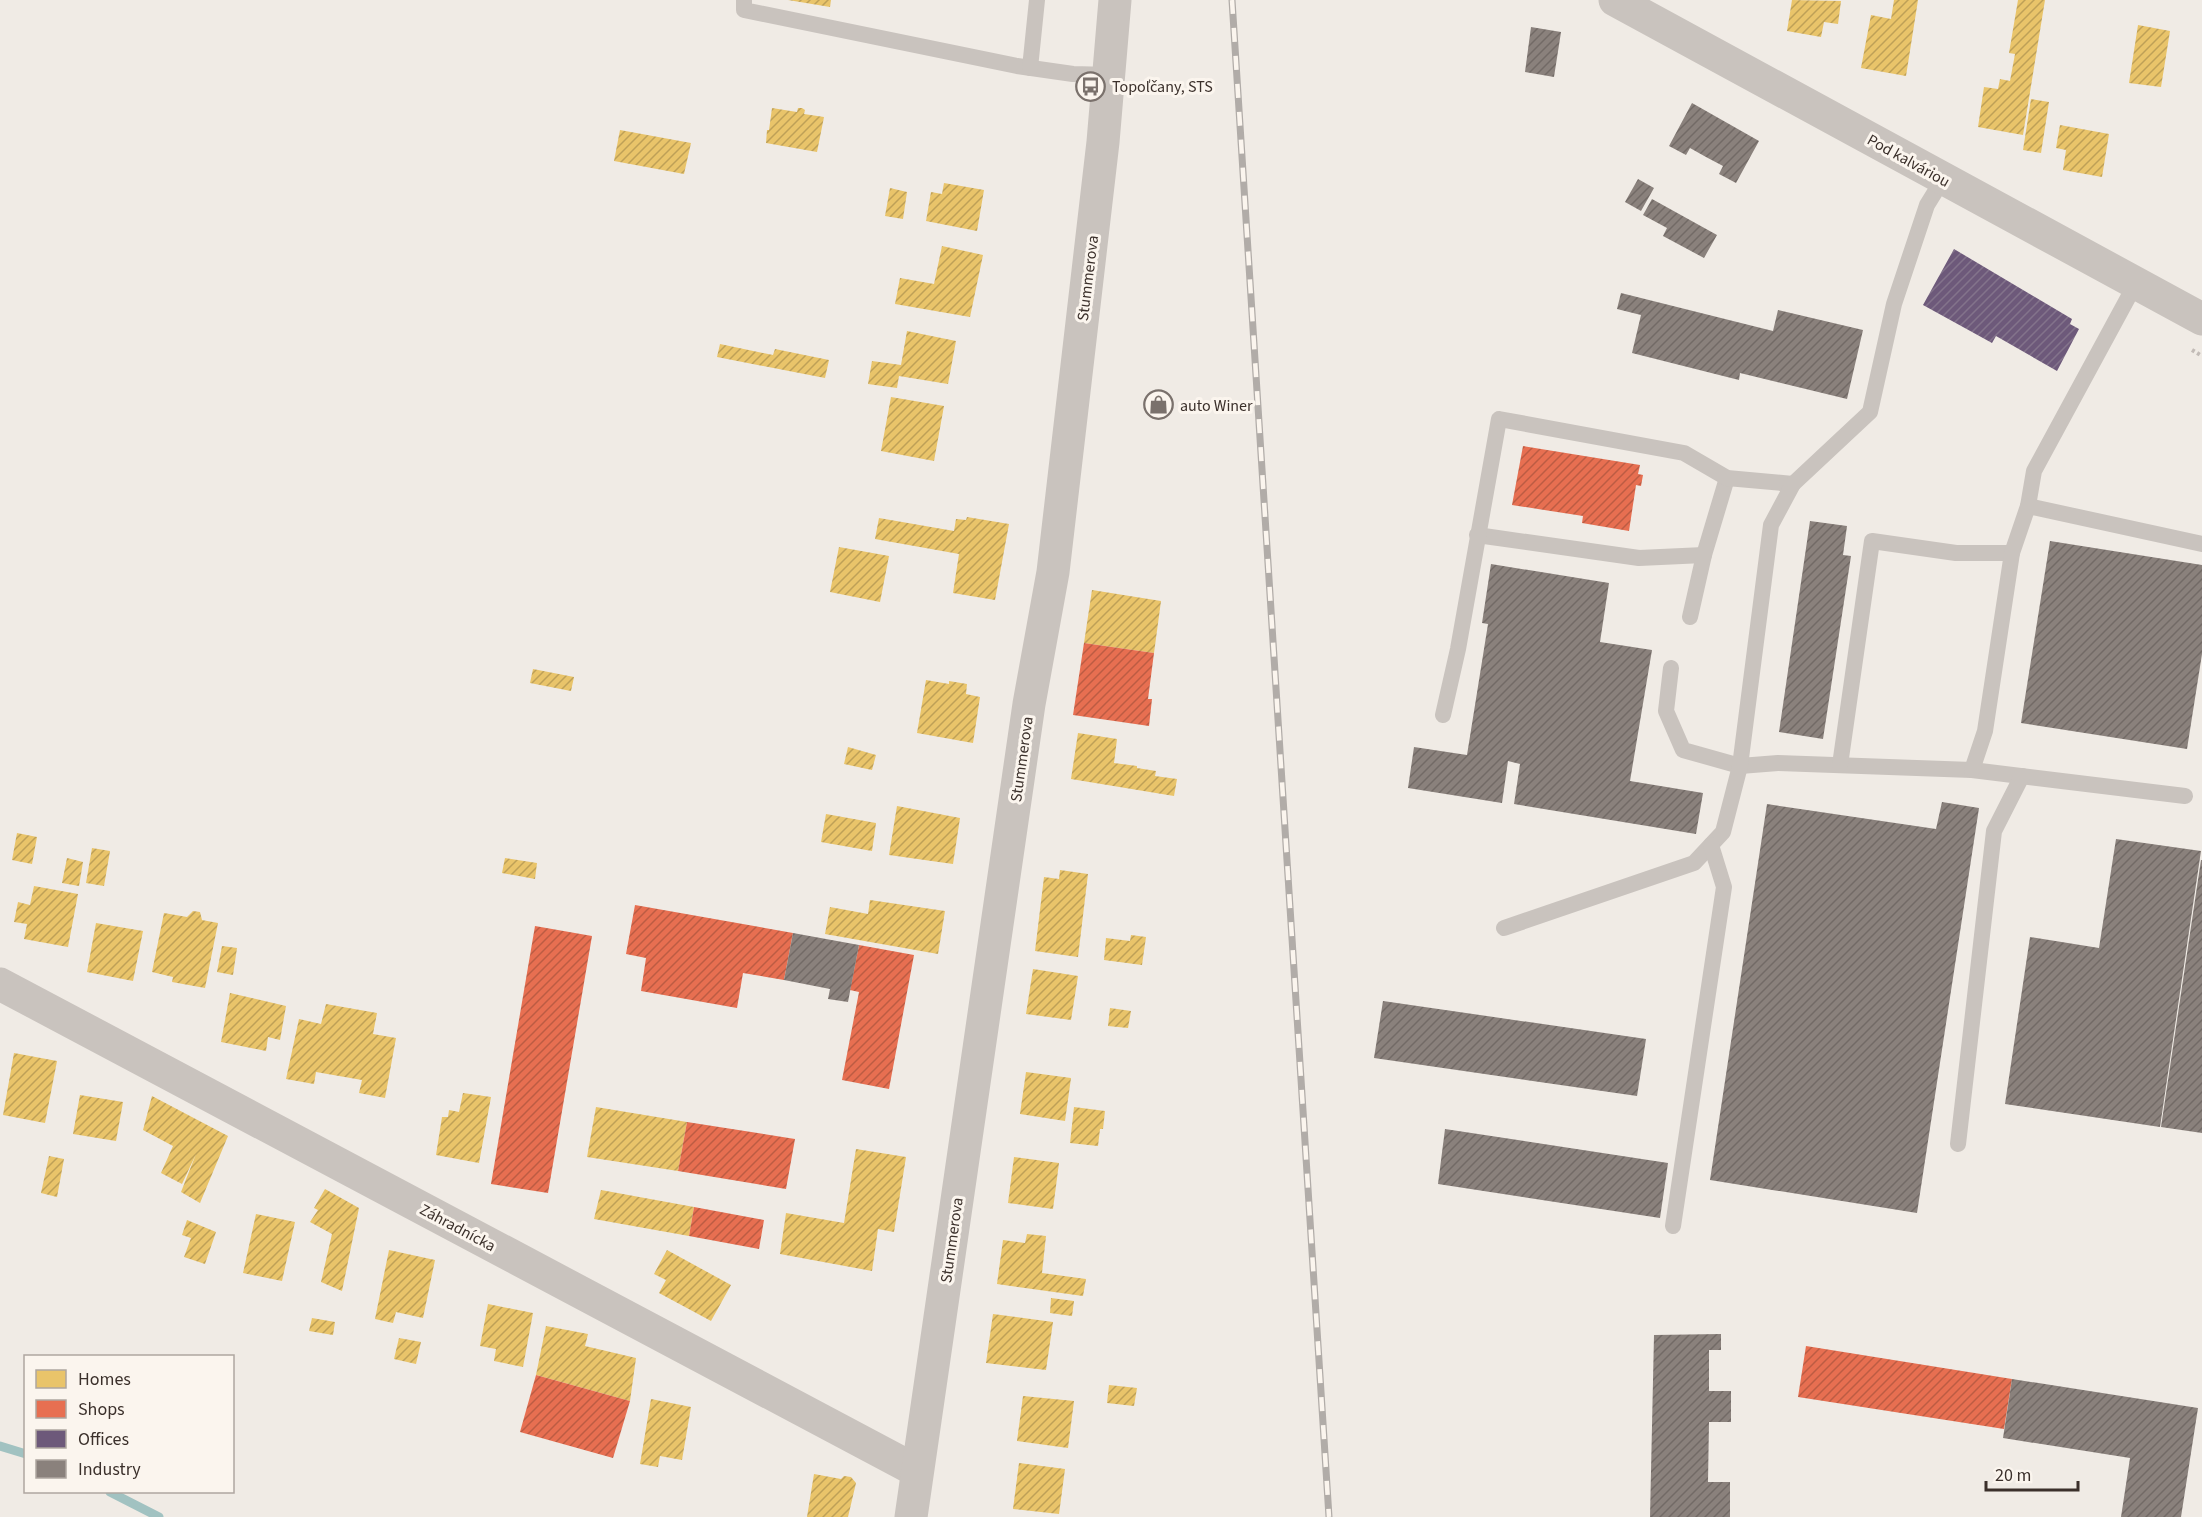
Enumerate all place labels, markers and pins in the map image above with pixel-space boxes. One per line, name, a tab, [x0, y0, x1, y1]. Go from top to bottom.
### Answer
bus stop icon: Topoľčany, STS	[1075, 70, 1107, 102]
place label: Topoľčany, STS	[1112, 76, 1213, 98]
shop icon: auto Winer	[1143, 389, 1175, 421]
place label: auto Winer	[1180, 395, 1253, 417]

